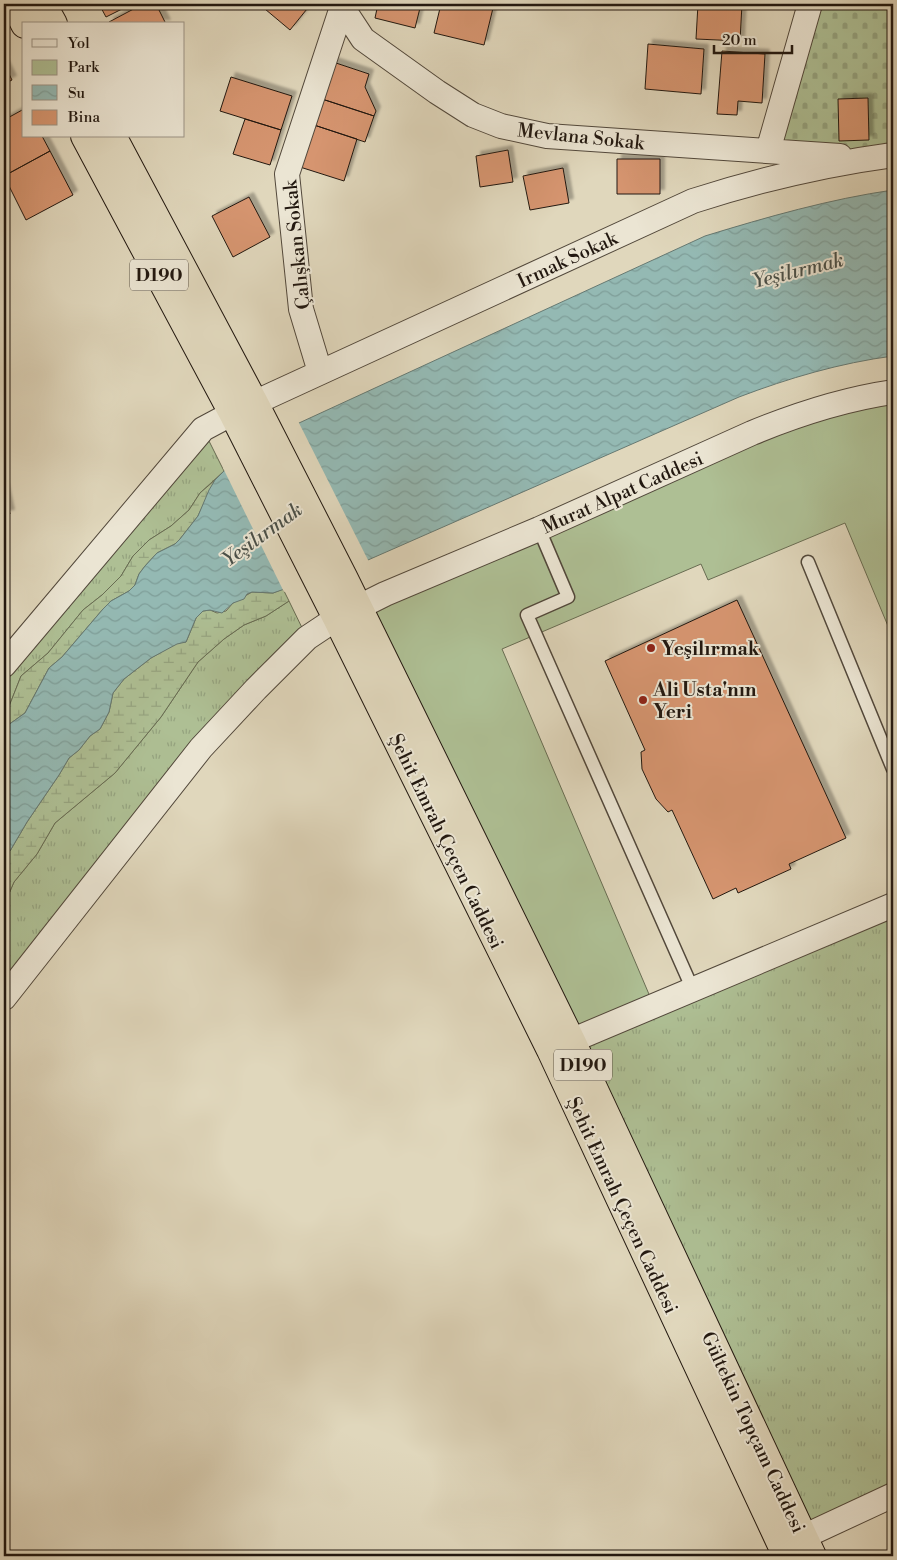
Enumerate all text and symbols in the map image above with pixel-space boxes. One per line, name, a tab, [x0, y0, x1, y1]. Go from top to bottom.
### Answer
legend	[22, 22, 185, 138]
scale bar	[714, 22, 792, 54]
text: 20 m	[722, 31, 757, 50]
text: Yol	[67, 34, 90, 53]
text: Park	[68, 58, 100, 77]
text: Su	[68, 84, 86, 103]
text: Bina	[67, 108, 100, 127]
street label: Mevlana Sokak	[516, 118, 647, 156]
street label: Çalışkan Sokak	[278, 178, 316, 311]
street label: Irmak Sokak	[514, 226, 622, 294]
water label: Yeşilırmak	[750, 248, 846, 295]
road number: D190	[130, 260, 188, 290]
street label: Murat Alpat Caddesi	[538, 446, 707, 539]
water label: Yeşilırmak	[218, 498, 308, 573]
place label: Yeşilırmak	[661, 637, 760, 661]
marker: Yeşilırmak	[645, 642, 657, 654]
place label: Ali Usta'nın Yeri	[652, 678, 757, 724]
marker: Ali Usta'nın Yeri	[637, 694, 649, 706]
street label: Şehit Emrah Çeçen Caddesi	[383, 730, 509, 953]
road number: D190	[554, 1050, 612, 1080]
street label: Şehit Emrah Çeçen Caddesi	[561, 1093, 683, 1318]
street label: Gültekin Topçam Caddesi	[696, 1328, 810, 1537]

